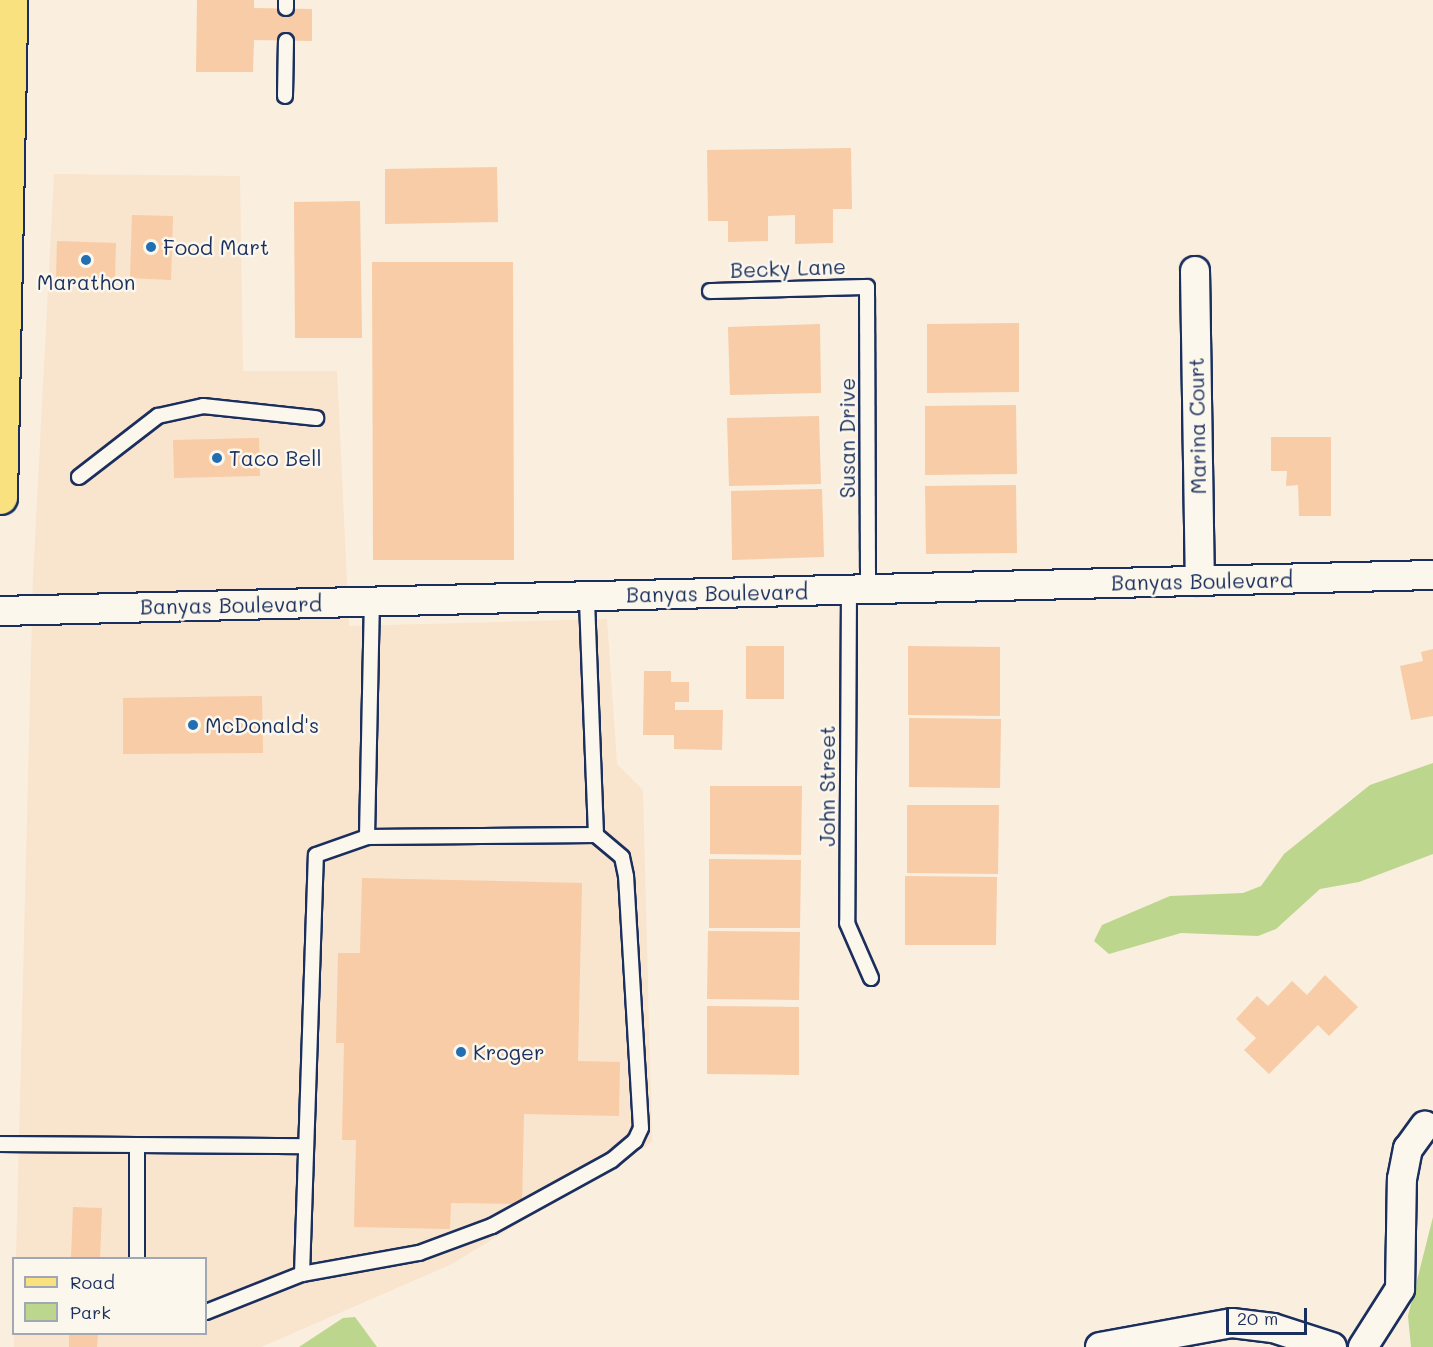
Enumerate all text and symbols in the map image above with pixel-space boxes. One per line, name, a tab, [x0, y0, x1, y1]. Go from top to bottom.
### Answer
place label: Food Mart	[163, 234, 269, 260]
marker: Food Mart	[144, 240, 158, 254]
marker: Marathon	[79, 253, 93, 267]
street label: Becky Lane	[730, 253, 846, 283]
place label: Marathon	[37, 269, 135, 295]
street label: Marina Court	[1183, 357, 1211, 495]
street label: Susan Drive	[834, 378, 860, 498]
place label: Taco Bell	[229, 445, 322, 471]
marker: Taco Bell	[210, 451, 224, 465]
street label: Banyas Boulevard	[1111, 567, 1293, 595]
street label: Banyas Boulevard	[626, 579, 808, 607]
street label: Banyas Boulevard	[140, 591, 322, 619]
place label: McDonald's	[205, 712, 319, 738]
marker: McDonald's	[186, 718, 200, 732]
street label: John Street	[814, 725, 840, 847]
place label: Kroger	[473, 1039, 544, 1065]
marker: Kroger	[454, 1045, 468, 1059]
legend	[12, 1257, 207, 1335]
text: Road	[70, 1270, 115, 1294]
scale bar	[1229, 1296, 1310, 1334]
text: Park	[70, 1300, 111, 1324]
text: 20 m	[1237, 1306, 1278, 1330]

